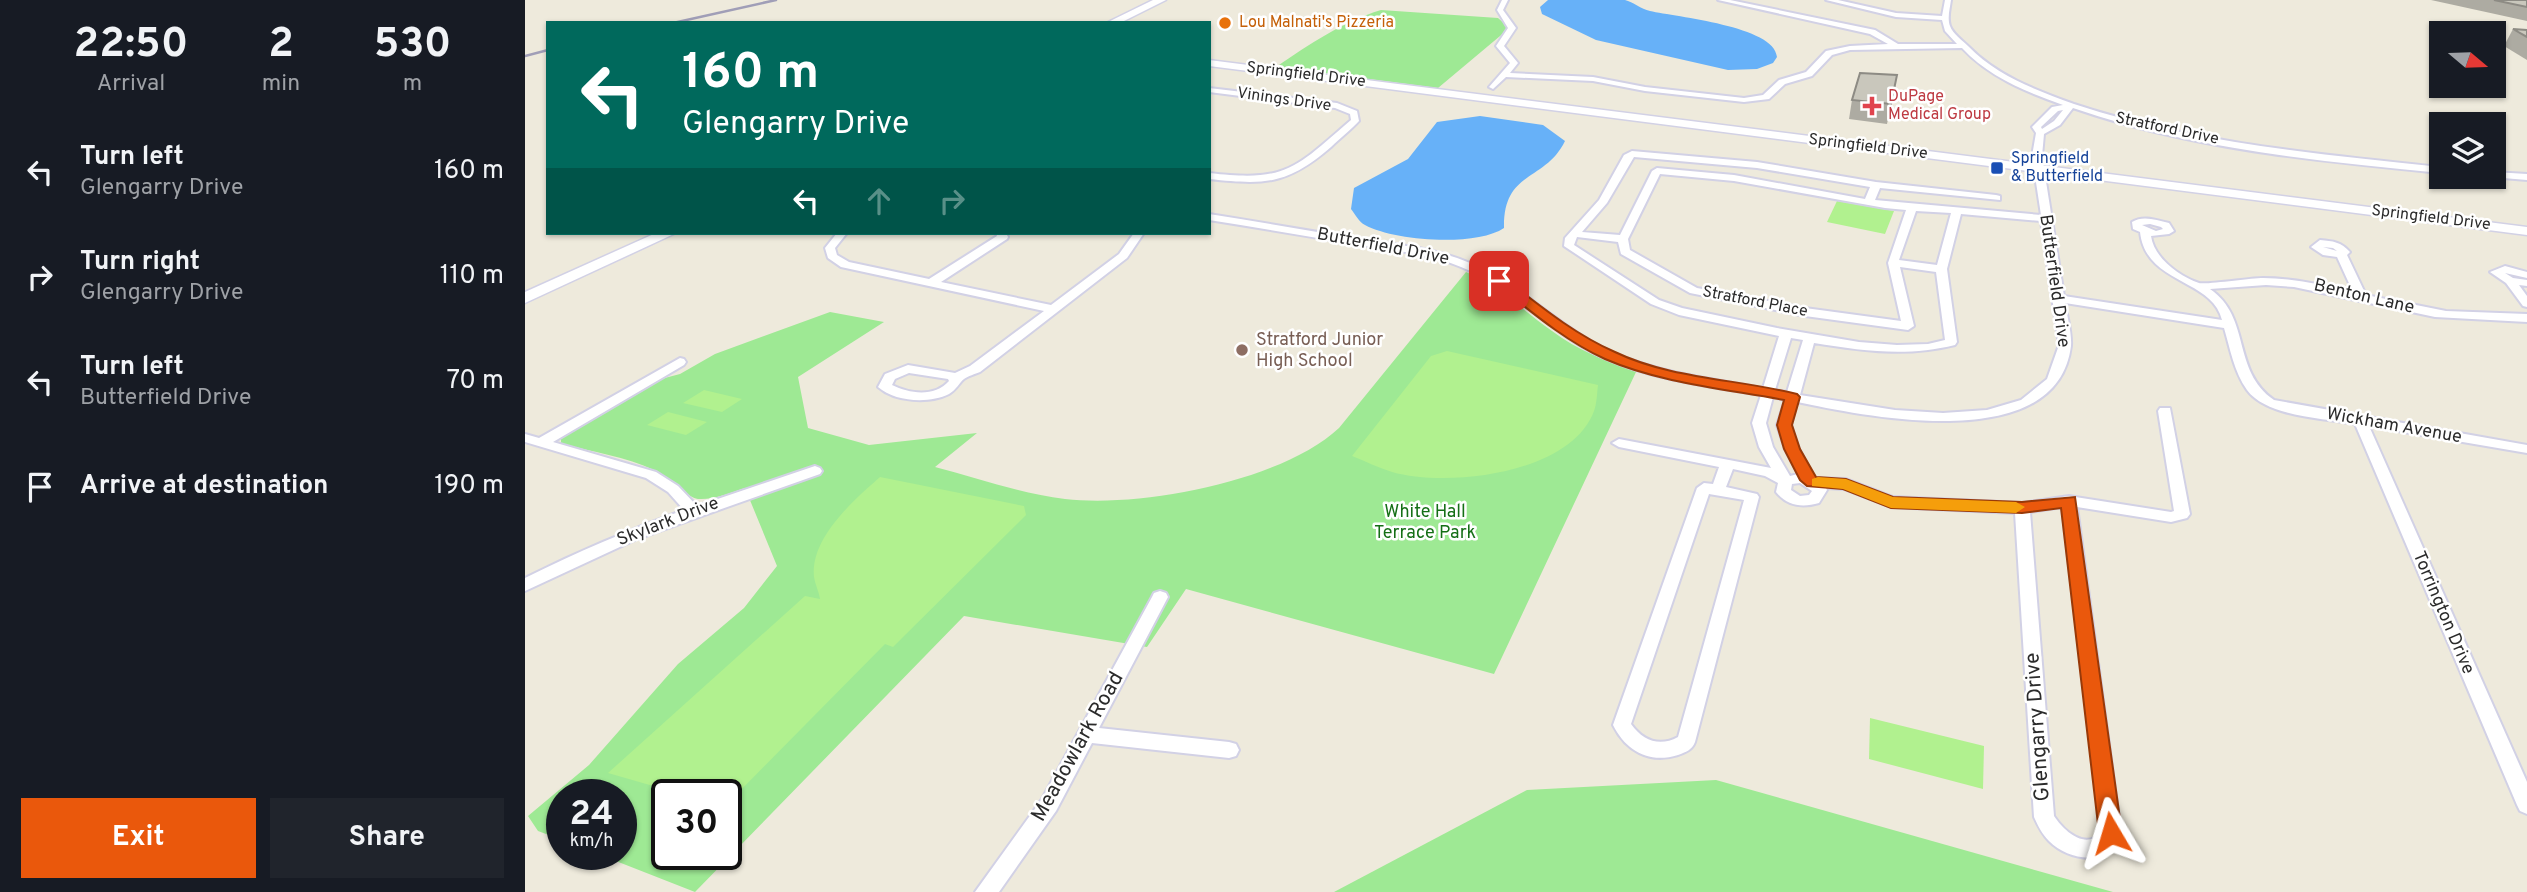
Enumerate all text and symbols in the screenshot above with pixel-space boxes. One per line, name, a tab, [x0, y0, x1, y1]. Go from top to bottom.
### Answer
place label: Lou Malnati's Pizzeria	[1239, 13, 1394, 33]
marker: Lou Malnati's Pizzeria	[1217, 15, 1233, 31]
text: 22:50	[74, 19, 188, 72]
text: 2	[268, 19, 294, 72]
text: 530	[374, 19, 451, 72]
north arrow	[2429, 21, 2506, 98]
map controls	[2429, 21, 2506, 189]
text: 160 m	[682, 44, 819, 106]
icon: left	[567, 49, 658, 140]
street label: Springfield Drive	[1245, 58, 1367, 92]
text: Arrival	[97, 70, 165, 99]
text: min	[262, 70, 300, 99]
text: m	[403, 70, 422, 99]
street label: Vinings Drive	[1236, 83, 1332, 117]
place label: DuPage Medical Group	[1888, 87, 1991, 125]
marker: DuPage Medical Group	[1862, 96, 1882, 116]
text: Glengarry Drive	[682, 105, 909, 145]
street label: Stratford Drive	[2114, 108, 2220, 150]
button: layers	[2429, 112, 2506, 189]
street label: Springfield Drive	[1807, 130, 1929, 164]
text: Turn left	[80, 141, 184, 174]
place label: Springfield & Butterfield	[2011, 149, 2103, 187]
icon: left	[21, 153, 59, 191]
text: 160 m	[434, 155, 504, 188]
marker: Springfield & Butterfield	[1989, 160, 2005, 176]
text: Glengarry Drive	[80, 174, 243, 203]
icon: left	[787, 182, 825, 220]
icon: ahead	[860, 182, 898, 220]
icon: right	[933, 182, 971, 220]
street label: Springfield Drive	[2370, 201, 2492, 235]
street label: Butterfield Drive	[2033, 213, 2075, 349]
street label: Butterfield Drive	[1315, 223, 1451, 271]
text: Turn right	[80, 246, 200, 279]
pin	[1469, 251, 1529, 311]
icon: right	[21, 258, 59, 296]
text: 110 m	[440, 260, 504, 293]
icon: arrive	[1480, 262, 1518, 300]
street label: Benton Lane	[2311, 274, 2417, 320]
text: Glengarry Drive	[80, 279, 243, 308]
street label: Stratford Place	[1701, 282, 1809, 322]
place label: Stratford Junior High School	[1256, 329, 1383, 373]
marker: Stratford Junior High School	[1234, 342, 1250, 358]
text: Turn left	[80, 351, 184, 384]
icon: left	[21, 363, 59, 401]
text: 70 m	[446, 365, 504, 398]
text: Butterfield Drive	[80, 384, 251, 413]
street label: Wickham Avenue	[2324, 403, 2464, 449]
icon: arrive	[21, 468, 59, 506]
text: Arrive at destination	[80, 470, 328, 503]
text: 190 m	[434, 470, 504, 503]
street label: Skylark Drive	[614, 492, 722, 552]
park label: White Hall Terrace Park	[1374, 501, 1476, 545]
street label: Torrington Drive	[2407, 548, 2479, 678]
street label: Glengarry Drive	[2019, 652, 2057, 802]
street label: Meadowlark Road	[1026, 667, 1130, 827]
speed limit sign: 30	[651, 779, 742, 870]
text: 24	[570, 793, 613, 837]
position arrow	[2074, 796, 2148, 870]
button: Exit	[21, 798, 256, 878]
button: Share	[270, 798, 504, 878]
text: km/h	[570, 830, 613, 853]

